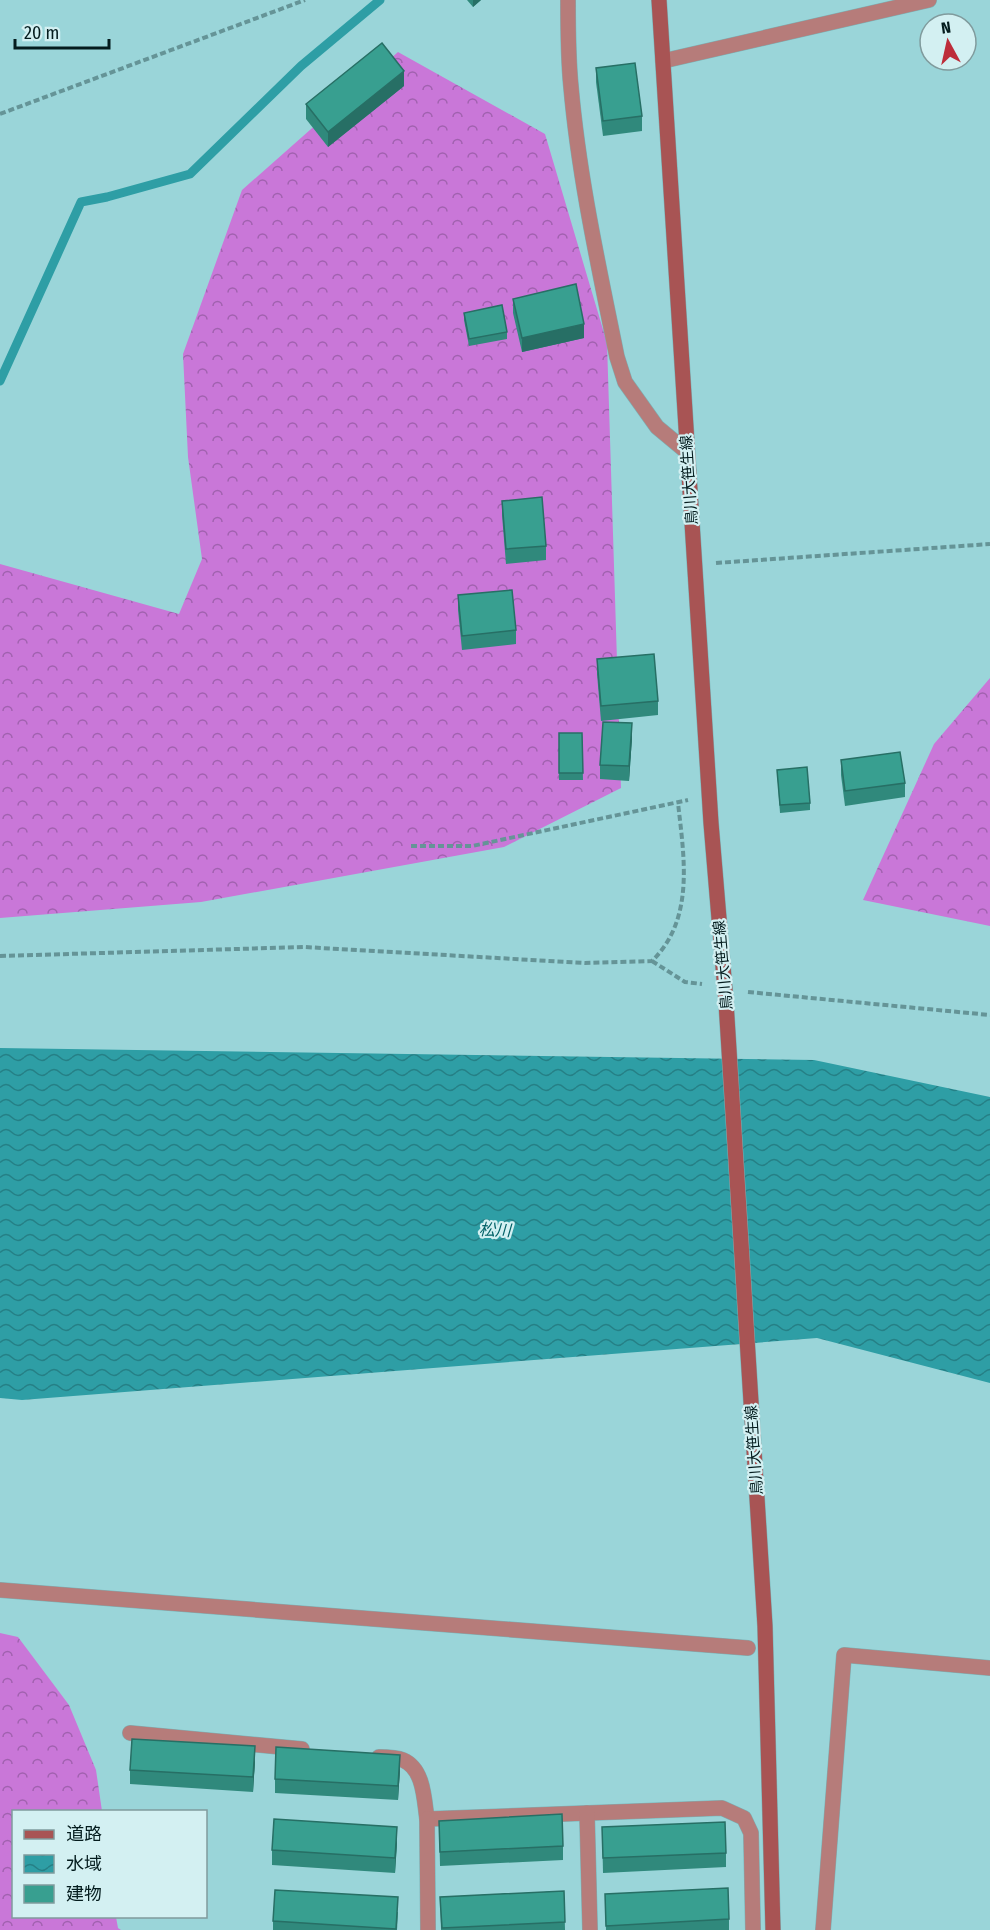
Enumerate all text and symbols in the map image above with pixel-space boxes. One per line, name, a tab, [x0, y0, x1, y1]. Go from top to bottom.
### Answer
scale bar	[15, 12, 110, 50]
north arrow	[918, 12, 978, 72]
text: N	[940, 18, 952, 38]
text: 20 m	[24, 22, 59, 44]
street label: 鳥川大笹生線	[677, 434, 701, 526]
street label: 鳥川大笹生線	[710, 919, 736, 1011]
water label: 松川	[479, 1220, 513, 1240]
street label: 鳥川大笹生線	[742, 1404, 766, 1496]
legend	[12, 1810, 207, 1918]
text: 道路	[66, 1823, 102, 1845]
text: 水域	[66, 1853, 102, 1875]
text: 建物	[66, 1883, 102, 1905]

